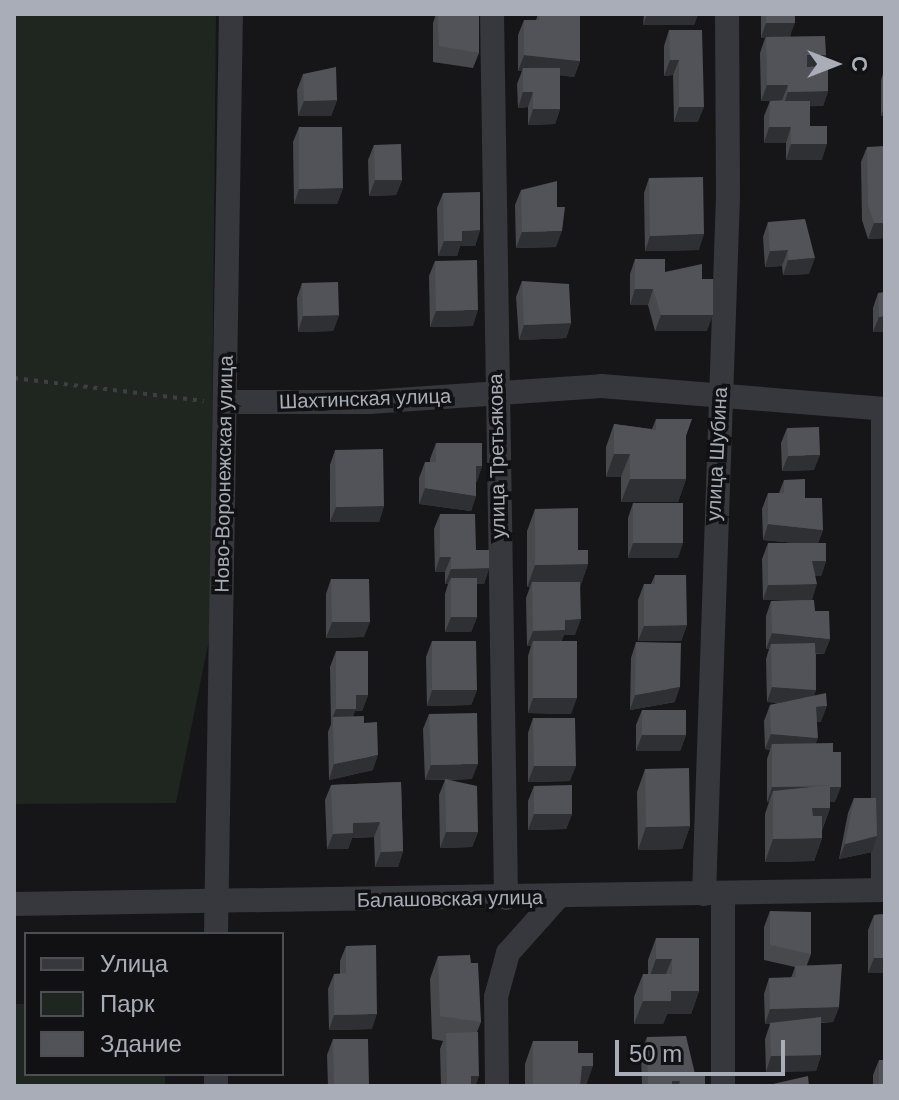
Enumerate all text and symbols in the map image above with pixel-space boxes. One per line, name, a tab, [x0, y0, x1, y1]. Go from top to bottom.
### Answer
north arrow	[795, 24, 875, 104]
text: С	[847, 56, 872, 72]
street label: Ново-Воронежская улица	[210, 355, 238, 593]
street label: улица Третьякова	[484, 373, 510, 539]
street label: Шахтинская улица	[278, 384, 452, 414]
street label: улица Шубина	[702, 387, 732, 521]
street label: Балашовская улица	[357, 885, 543, 913]
legend	[24, 932, 284, 1076]
text: Улица	[100, 950, 168, 977]
text: Парк	[100, 990, 154, 1017]
scale bar	[619, 1024, 789, 1074]
text: Здание	[100, 1030, 182, 1057]
text: 50 m	[629, 1040, 682, 1067]

